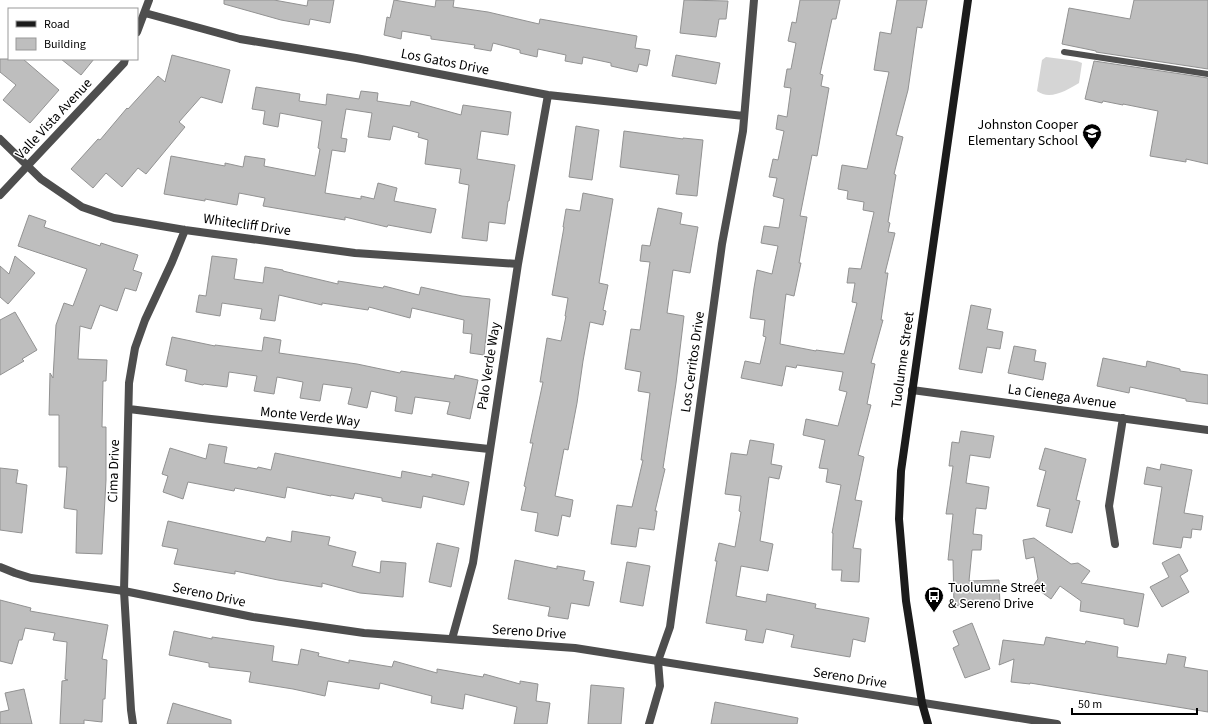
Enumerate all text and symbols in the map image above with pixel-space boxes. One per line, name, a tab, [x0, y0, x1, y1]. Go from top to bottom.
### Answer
legend	[8, 8, 138, 60]
text: Road	[44, 16, 70, 33]
text: Building	[44, 36, 86, 53]
street label: Los Gatos Drive	[399, 44, 491, 80]
street label: Valle Vista Avenue	[11, 74, 97, 164]
place label: Johnston Cooper Elementary School	[968, 115, 1078, 151]
school or university icon: Johnston Cooper Elementary School	[1081, 122, 1103, 150]
street label: Whitecliff Drive	[202, 209, 292, 241]
street label: Los Cerritos Drive	[676, 310, 710, 414]
street label: Tuolumne Street	[886, 310, 920, 410]
street label: Palo Verde Way	[472, 320, 506, 411]
street label: La Cienega Avenue	[1006, 379, 1118, 415]
street label: Monte Verde Way	[259, 402, 361, 432]
street label: Cima Drive	[103, 439, 125, 503]
street label: Sereno Drive	[170, 577, 248, 613]
place label: Tuolumne Street & Sereno Drive	[948, 578, 1046, 614]
bus stop icon: Tuolumne Street & Sereno Drive	[923, 585, 945, 613]
street label: Sereno Drive	[491, 619, 567, 645]
street label: Sereno Drive	[812, 662, 888, 694]
scale bar	[1072, 690, 1197, 716]
text: 50 m	[1078, 696, 1102, 713]

